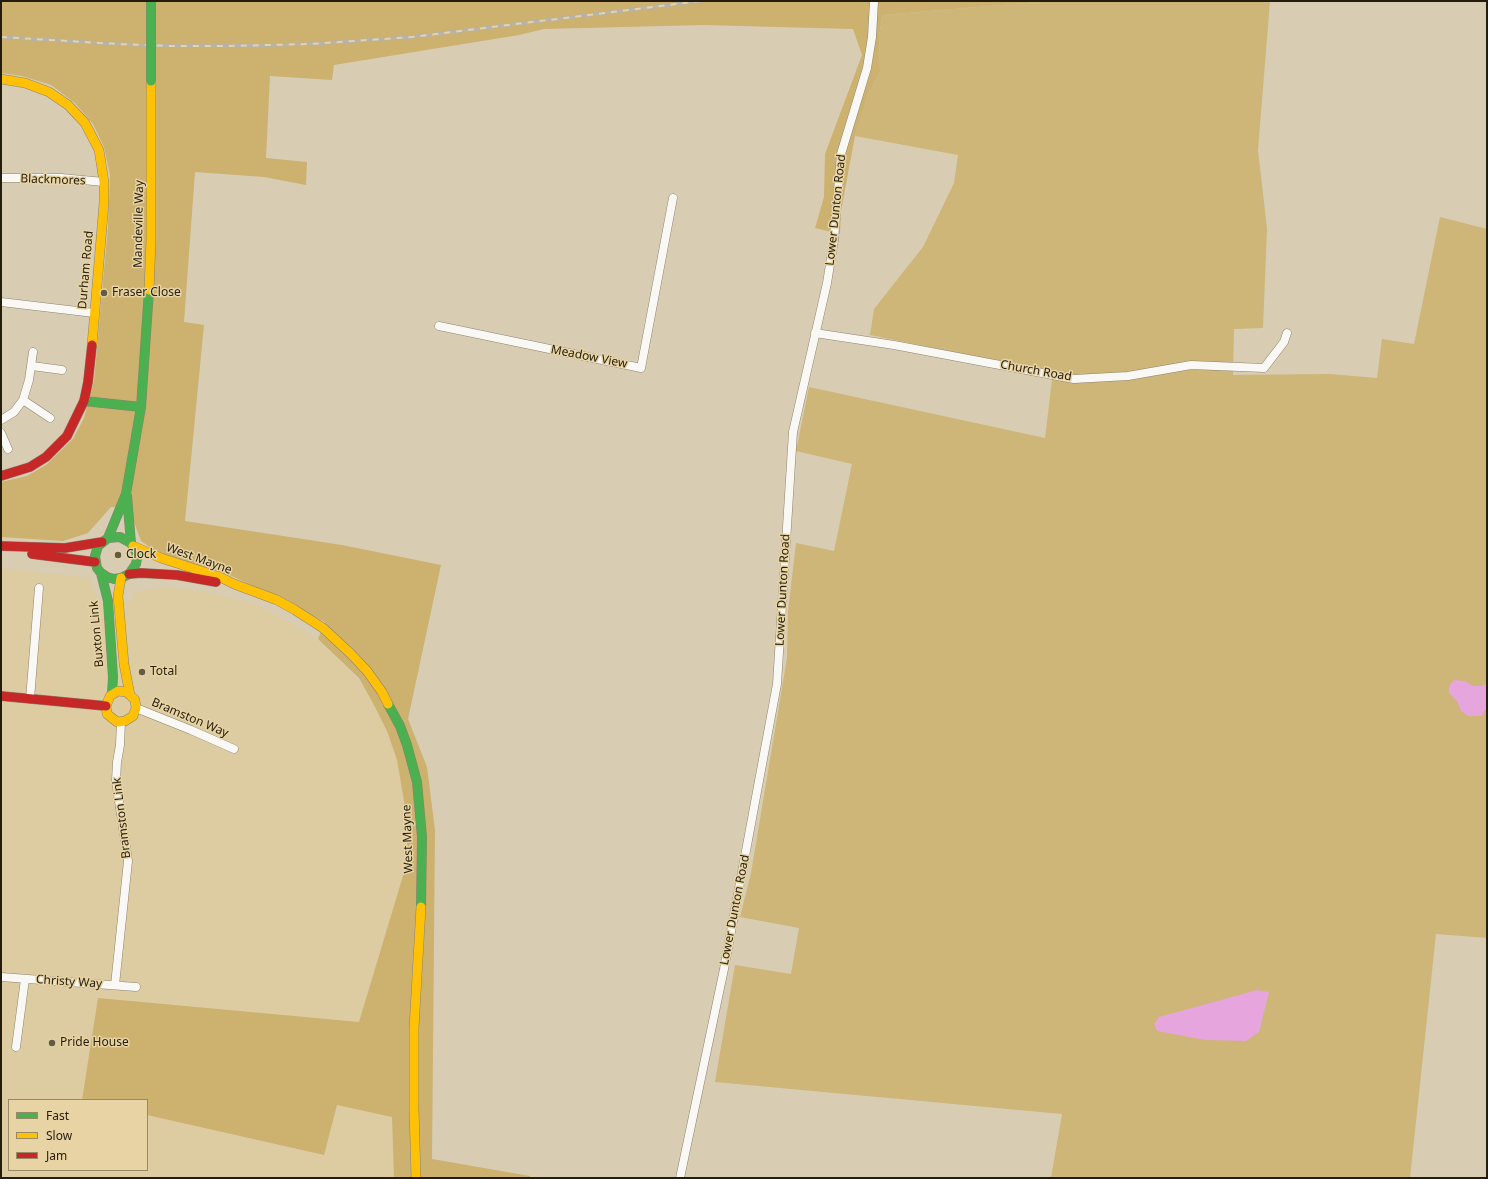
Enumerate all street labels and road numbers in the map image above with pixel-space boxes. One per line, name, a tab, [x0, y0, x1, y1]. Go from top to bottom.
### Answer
street label: Lower Dunton Road	[823, 153, 849, 267]
street label: Blackmores	[20, 172, 86, 188]
street label: Mandeville Way	[131, 180, 147, 268]
street label: Durham Road	[75, 230, 97, 310]
street label: Meadow View	[550, 343, 628, 371]
street label: Church Road	[999, 358, 1073, 384]
street label: Lower Dunton Road	[773, 534, 793, 646]
street label: West Mayne	[164, 540, 234, 578]
street label: Buxton Link	[87, 600, 107, 668]
street label: Bramston Way	[149, 695, 231, 741]
street label: Bramston Link	[110, 777, 134, 859]
street label: West Mayne	[400, 804, 416, 874]
street label: Lower Dunton Road	[717, 854, 753, 966]
street label: Christy Way	[36, 973, 102, 991]

